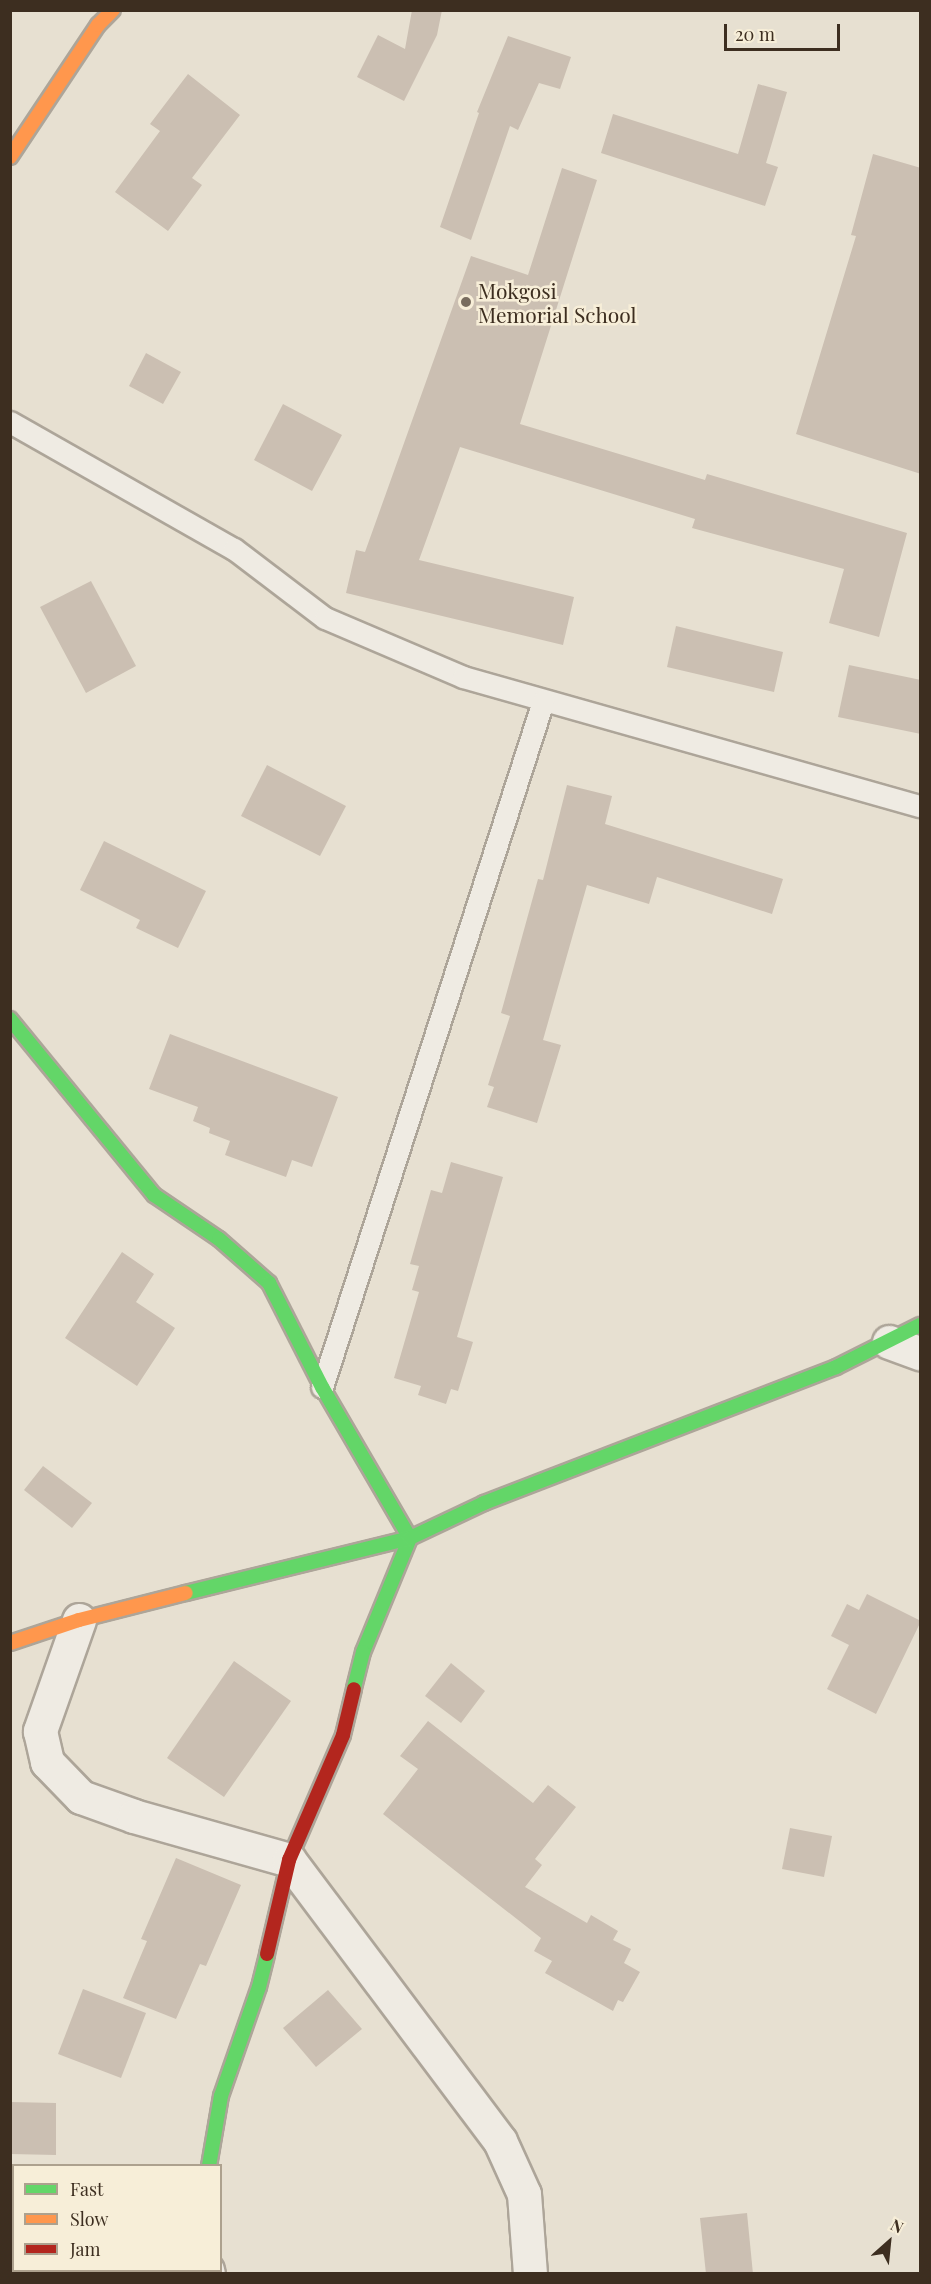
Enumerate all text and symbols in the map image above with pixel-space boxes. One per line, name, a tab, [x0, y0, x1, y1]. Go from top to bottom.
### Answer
scale bar	[727, 12, 842, 50]
text: 20 m	[735, 22, 775, 46]
place label: Mokgosi Memorial School	[478, 277, 637, 327]
marker: Mokgosi Memorial School	[459, 295, 473, 309]
legend	[12, 2164, 222, 2272]
text: Fast	[70, 2177, 103, 2201]
text: Slow	[70, 2207, 108, 2231]
north arrow	[859, 2212, 919, 2272]
text: N	[887, 2214, 907, 2237]
text: Jam	[70, 2237, 100, 2261]

